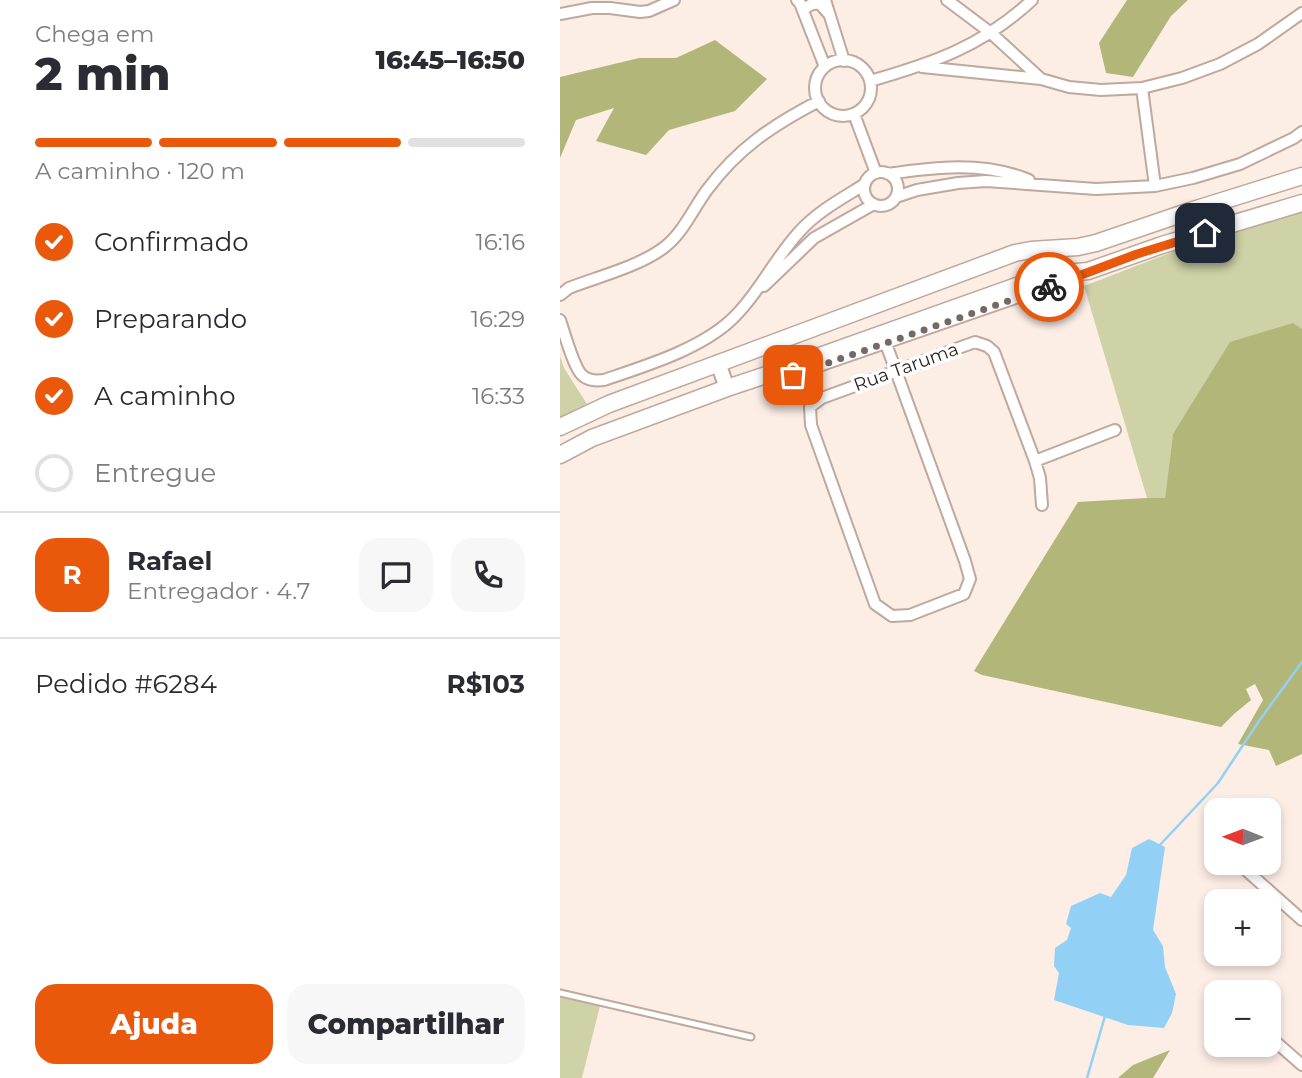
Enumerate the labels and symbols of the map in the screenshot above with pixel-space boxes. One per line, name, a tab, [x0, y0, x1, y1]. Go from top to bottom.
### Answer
pin	[1175, 203, 1235, 263]
courier	[1014, 252, 1084, 322]
street label: Rua Taruma	[851, 338, 961, 396]
pin	[763, 345, 823, 405]
north arrow	[1204, 798, 1281, 875]

